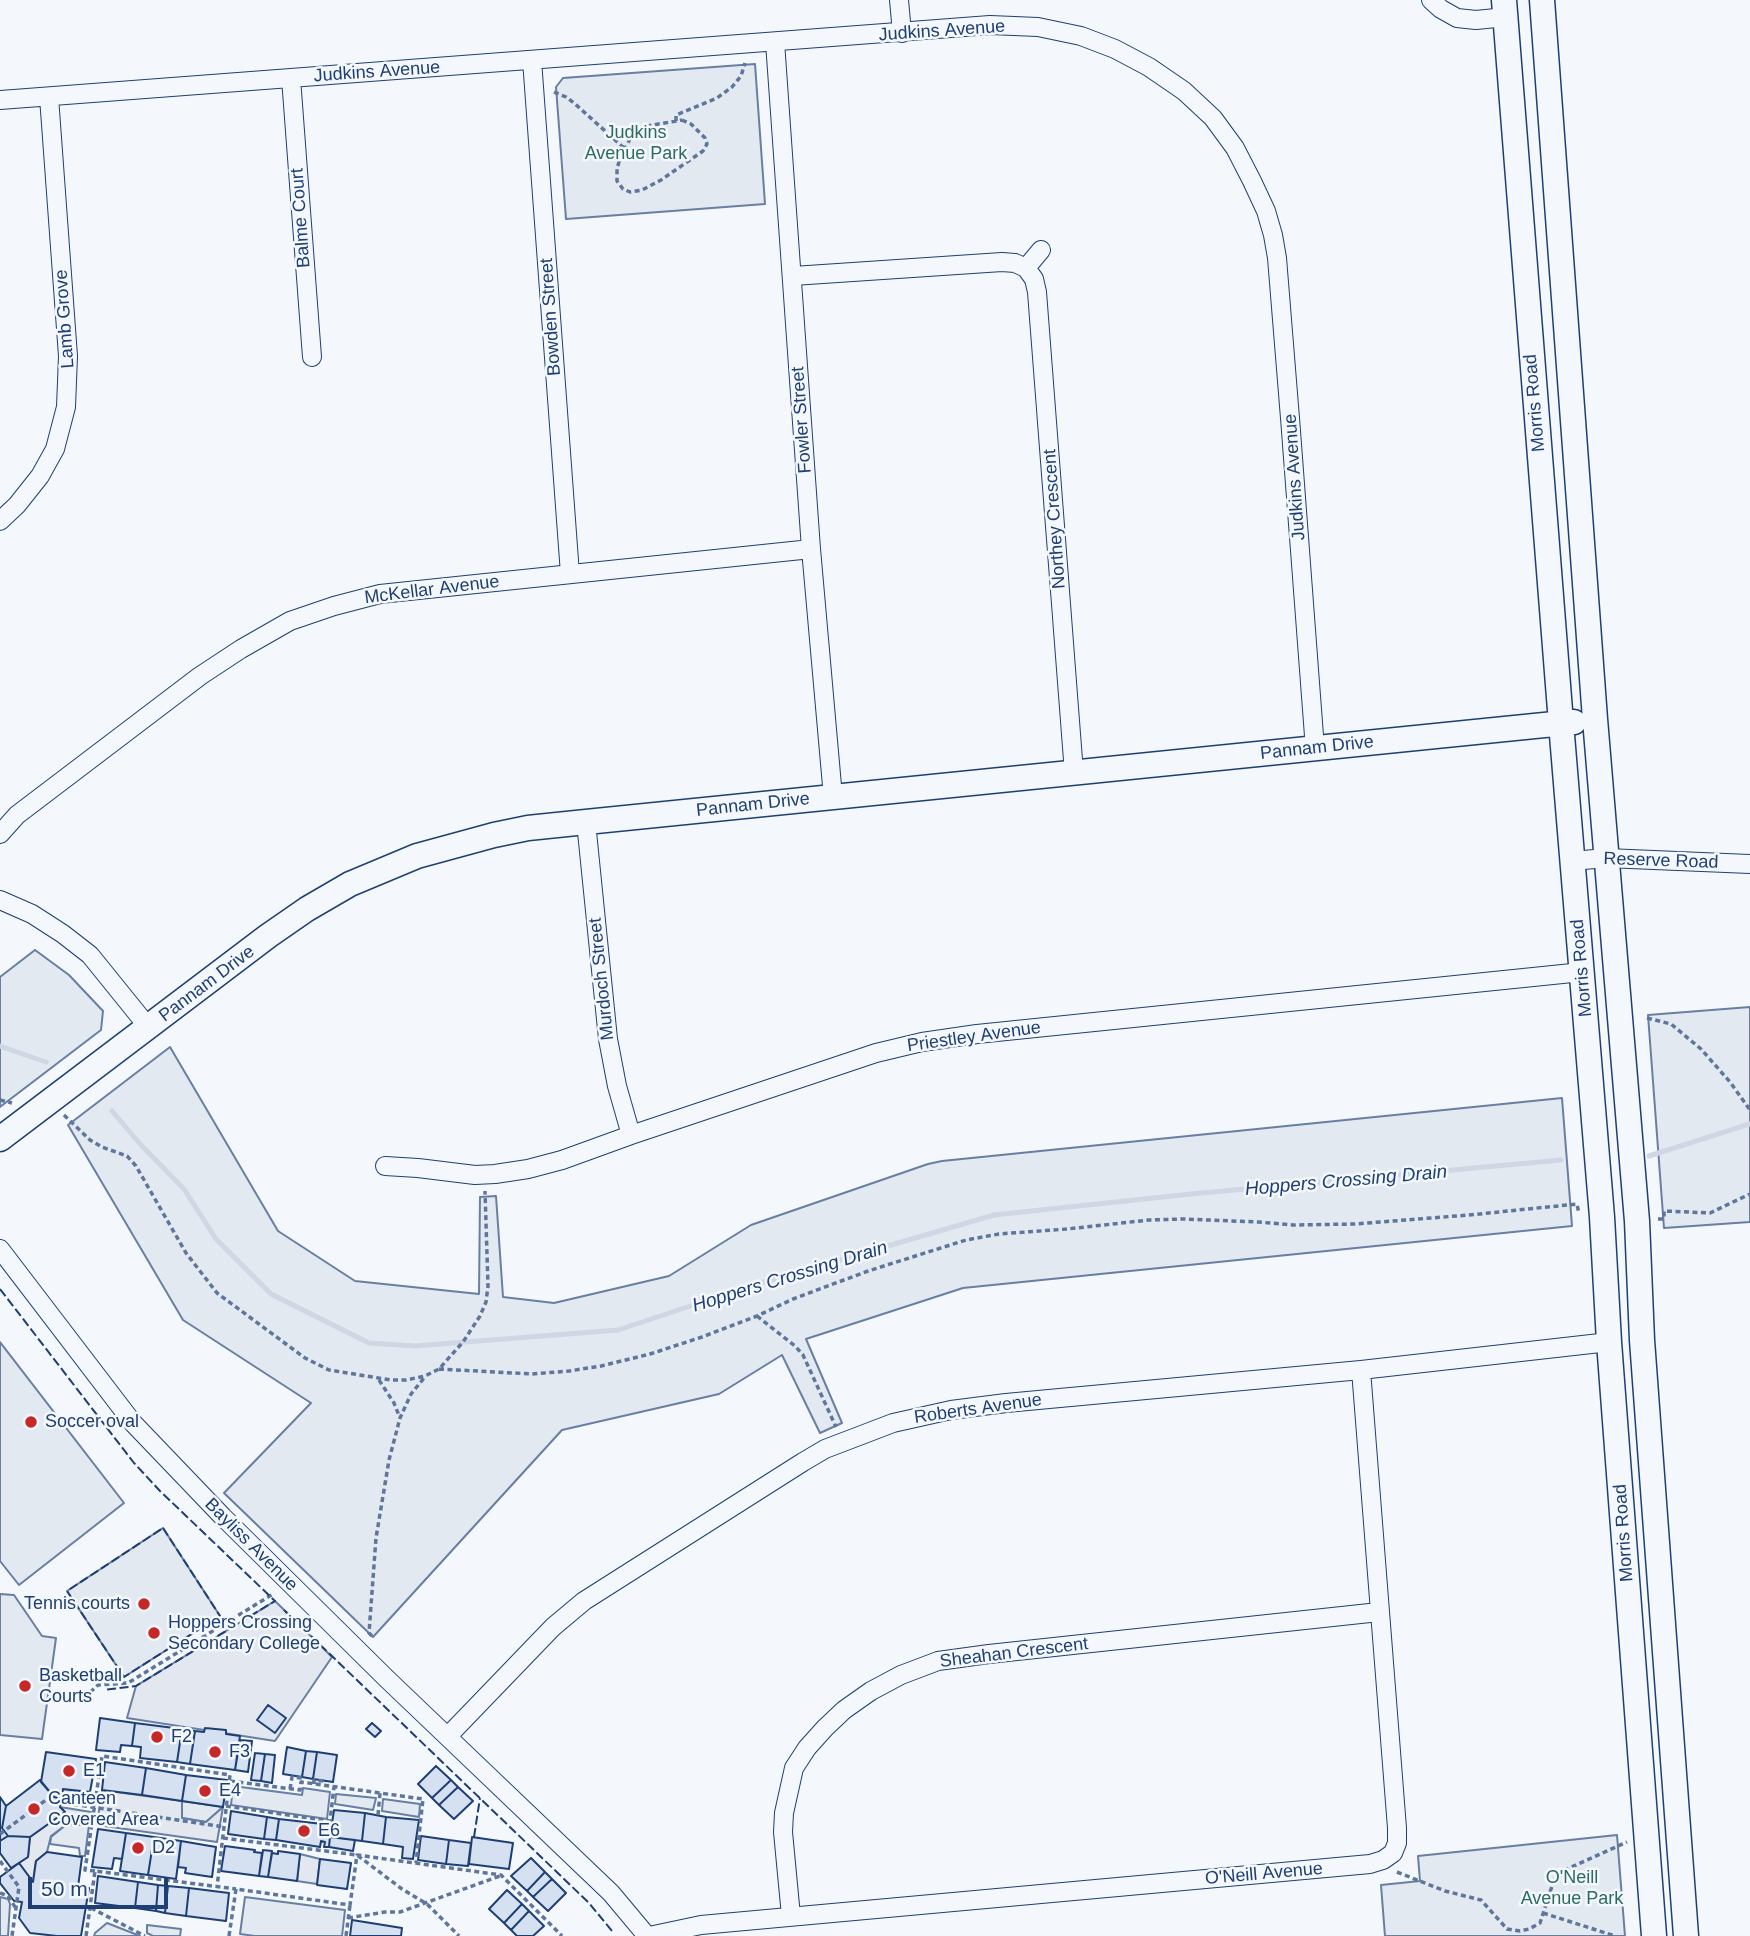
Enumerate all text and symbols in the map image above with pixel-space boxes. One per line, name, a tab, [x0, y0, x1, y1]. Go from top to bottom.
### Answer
street label: Judkins Avenue	[878, 16, 1006, 46]
street label: Judkins Avenue	[313, 57, 441, 87]
park label: Judkins Avenue Park	[585, 122, 687, 164]
street label: Balme Court	[287, 167, 315, 269]
street label: Bowden Street	[536, 257, 566, 377]
street label: Lamb Grove	[51, 269, 79, 369]
street label: Morris Road	[1520, 353, 1550, 453]
street label: Fowler Street	[787, 366, 817, 474]
street label: Judkins Avenue	[1280, 413, 1310, 541]
street label: Northey Crescent	[1039, 448, 1071, 590]
street label: McKellar Avenue	[363, 571, 501, 609]
street label: Pannam Drive	[1259, 731, 1375, 765]
street label: Pannam Drive	[695, 788, 811, 822]
street label: Reserve Road	[1603, 848, 1719, 874]
street label: Murdoch Street	[585, 917, 619, 1041]
street label: Morris Road	[1567, 918, 1597, 1018]
street label: Pannam Drive	[155, 941, 259, 1027]
street label: Priestley Avenue	[906, 1017, 1042, 1057]
water label: Hoppers Crossing Drain	[1244, 1161, 1448, 1201]
water label: Hoppers Crossing Drain	[690, 1236, 890, 1318]
street label: Roberts Avenue	[913, 1389, 1043, 1429]
place label: Soccer oval	[45, 1411, 139, 1433]
marker: Soccer oval	[23, 1414, 39, 1430]
street label: Morris Road	[1610, 1483, 1638, 1583]
street label: Bayliss Avenue	[200, 1494, 302, 1596]
place label: Tennis courts	[24, 1593, 130, 1615]
marker: Tennis courts	[136, 1596, 152, 1612]
place label: Hoppers Crossing Secondary College	[168, 1612, 320, 1654]
marker: Hoppers Crossing Secondary College	[146, 1625, 162, 1641]
street label: Sheahan Crescent	[939, 1633, 1089, 1673]
place label: Basketball Courts	[39, 1665, 122, 1708]
marker: Basketball Courts	[17, 1678, 33, 1694]
place label: F2	[171, 1726, 192, 1748]
marker: F2	[149, 1729, 165, 1745]
place label: F3	[229, 1741, 250, 1763]
marker: F3	[207, 1744, 223, 1760]
place label: E1	[83, 1760, 105, 1782]
marker: E1	[61, 1763, 77, 1779]
place label: E4	[219, 1780, 241, 1802]
marker: E4	[197, 1783, 213, 1799]
place label: Canteen Covered Area	[48, 1788, 159, 1830]
marker: Canteen Covered Area	[26, 1801, 42, 1817]
place label: E6	[318, 1820, 340, 1842]
marker: E6	[296, 1823, 312, 1839]
place label: D2	[152, 1837, 175, 1859]
marker: D2	[130, 1840, 146, 1856]
street label: O'Neill Avenue	[1204, 1858, 1324, 1890]
scale bar	[32, 1862, 172, 1906]
park label: O'Neill Avenue Park	[1521, 1867, 1623, 1910]
text: 50 m	[41, 1877, 88, 1900]

